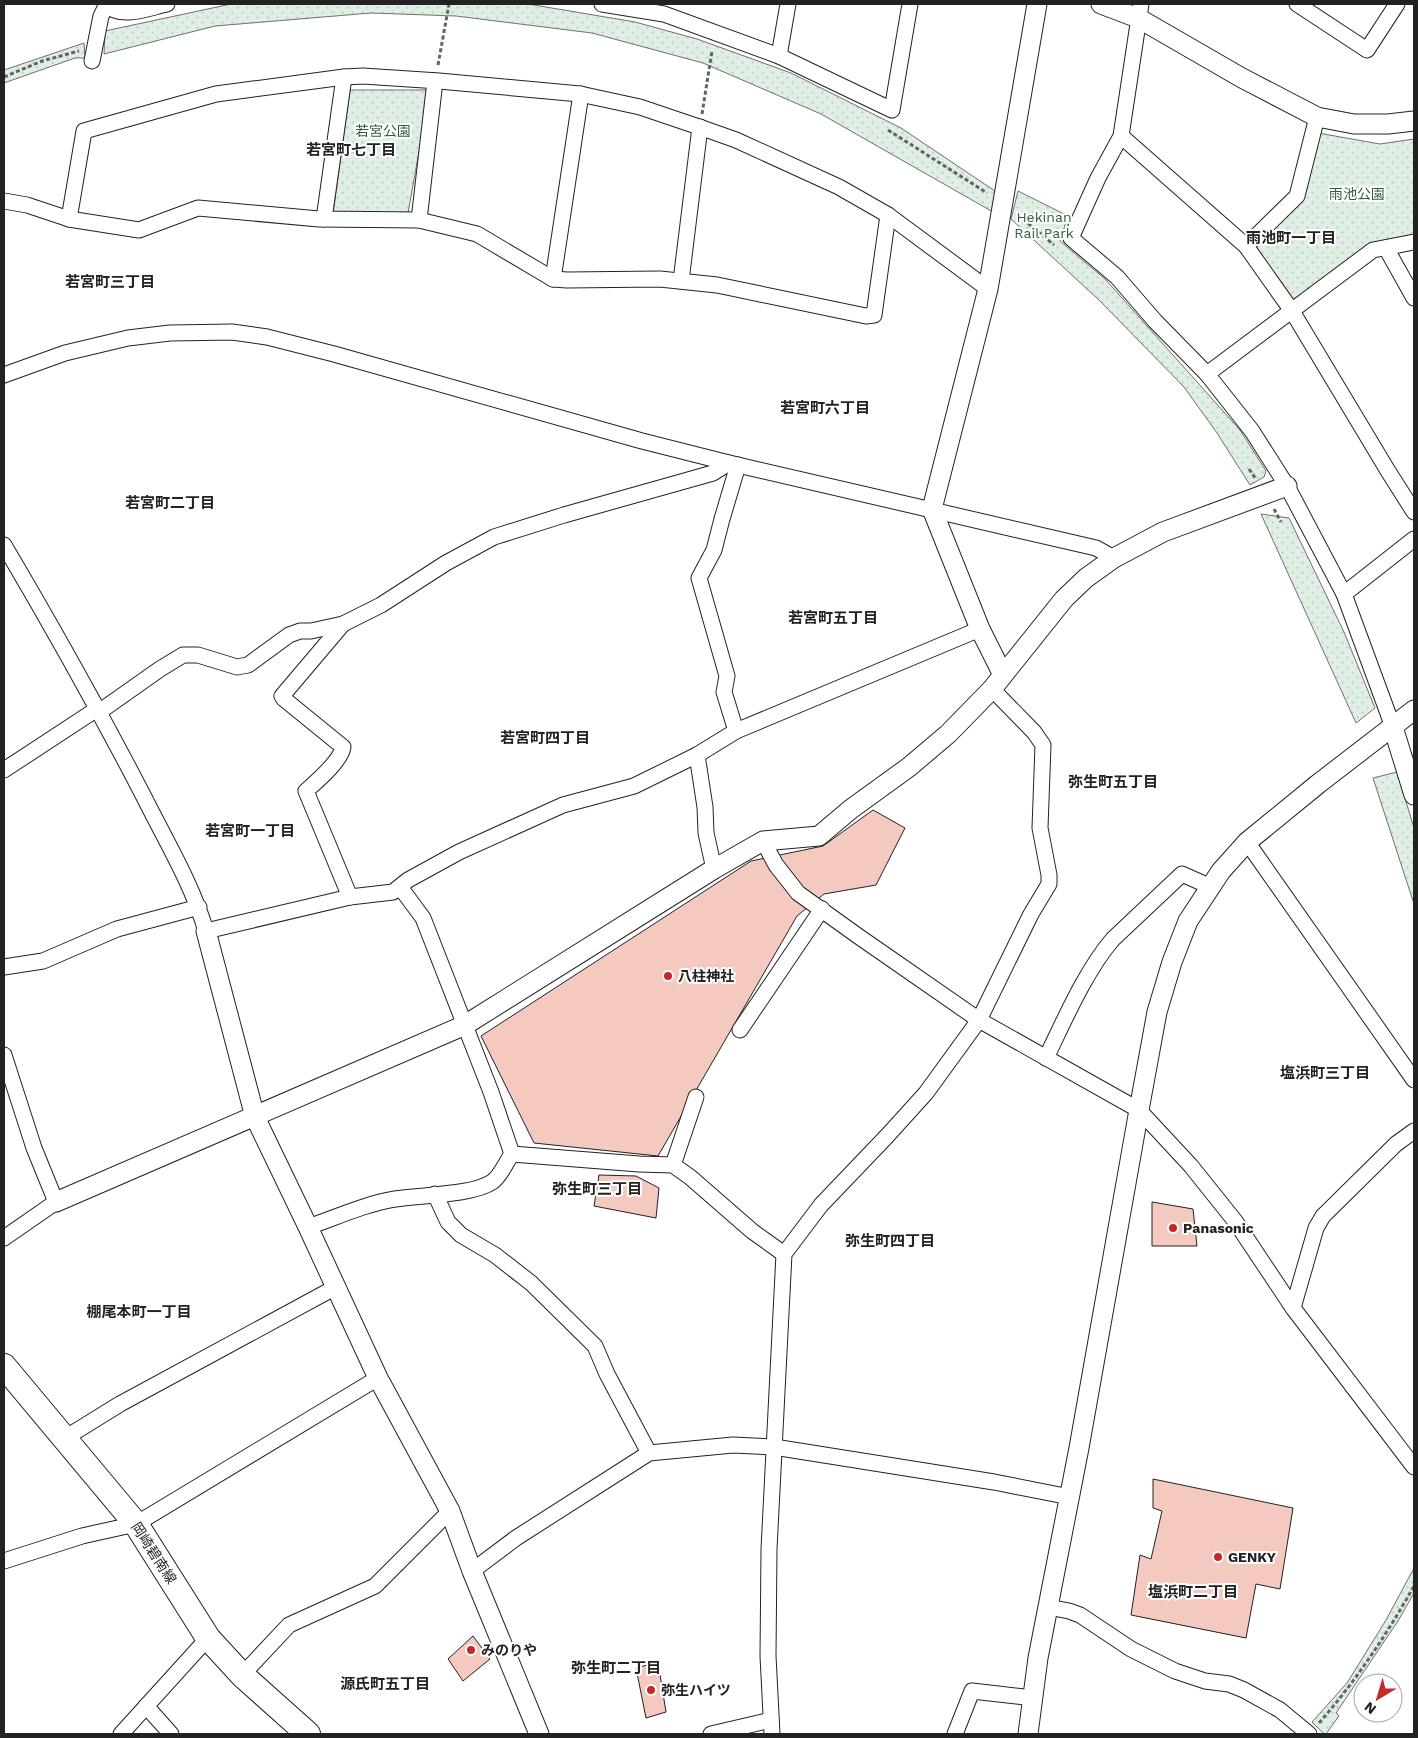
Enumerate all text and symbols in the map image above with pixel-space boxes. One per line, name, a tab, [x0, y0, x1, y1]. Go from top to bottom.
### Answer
park label: 若宮公園	[355, 123, 411, 139]
district label: 若宮町七丁目	[306, 141, 396, 159]
park label: 雨池公園	[1329, 186, 1385, 202]
park label: Hekinan Rail Park	[1014, 209, 1074, 241]
district label: 雨池町一丁目	[1246, 229, 1336, 247]
district label: 若宮町三丁目	[65, 273, 155, 291]
district label: 若宮町六丁目	[780, 399, 870, 417]
district label: 若宮町二丁目	[125, 494, 215, 512]
district label: 若宮町五丁目	[788, 609, 878, 627]
district label: 若宮町四丁目	[500, 729, 590, 747]
district label: 弥生町五丁目	[1068, 773, 1158, 791]
district label: 若宮町一丁目	[205, 822, 295, 840]
place label: 八柱神社	[678, 968, 734, 984]
marker: 八柱神社	[662, 970, 674, 982]
district label: 塩浜町三丁目	[1280, 1064, 1370, 1082]
district label: 弥生町三丁目	[552, 1180, 642, 1198]
place label: Panasonic	[1183, 1220, 1254, 1236]
marker: Panasonic	[1167, 1222, 1179, 1234]
district label: 弥生町四丁目	[845, 1232, 935, 1250]
district label: 棚尾本町一丁目	[86, 1303, 192, 1321]
street label: 岡崎碧南線	[128, 1519, 180, 1587]
place label: GENKY	[1228, 1549, 1277, 1565]
marker: GENKY	[1212, 1551, 1224, 1563]
district label: 塩浜町二丁目	[1148, 1583, 1238, 1601]
place label: みのりや	[481, 1642, 537, 1658]
marker: みのりや	[465, 1644, 477, 1656]
district label: 弥生町二丁目	[571, 1659, 661, 1677]
north arrow	[1353, 1673, 1403, 1723]
district label: 源氏町五丁目	[340, 1675, 430, 1693]
place label: 弥生ハイツ	[661, 1682, 731, 1698]
marker: 弥生ハイツ	[645, 1684, 657, 1696]
text: N	[1361, 1699, 1379, 1718]

